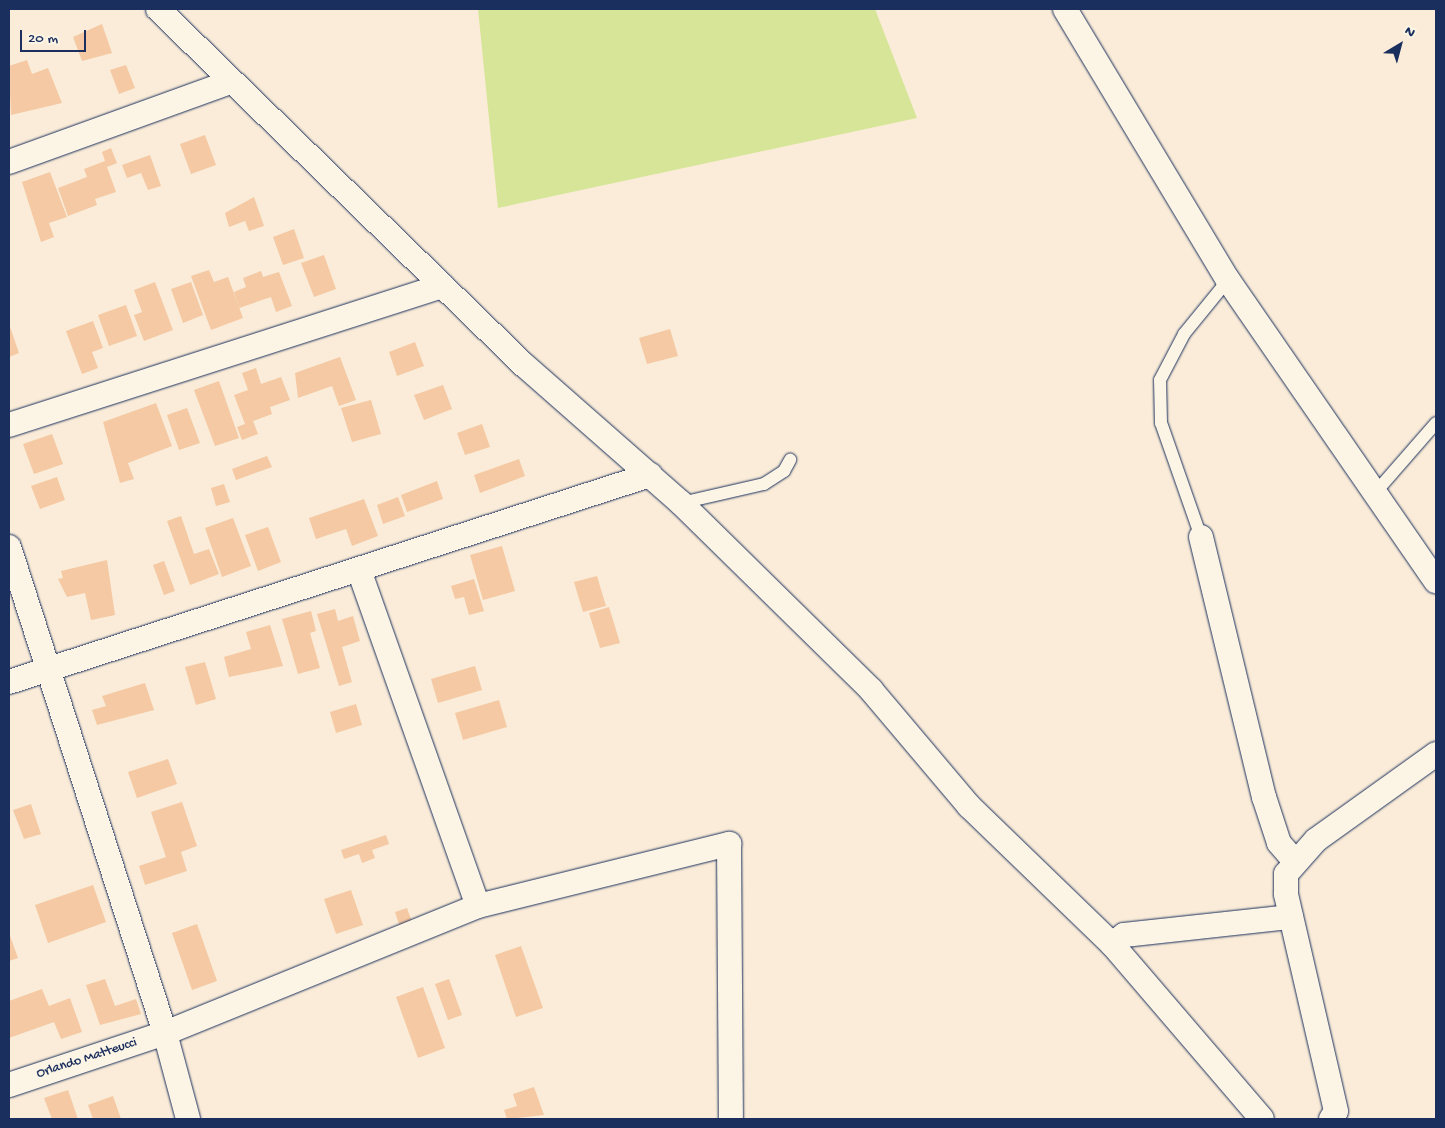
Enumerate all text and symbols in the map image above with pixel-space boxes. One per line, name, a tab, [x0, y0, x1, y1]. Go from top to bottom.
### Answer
scale bar	[22, 20, 89, 52]
north arrow	[1375, 20, 1425, 70]
text: N	[1401, 23, 1418, 42]
text: 20 m	[28, 30, 58, 48]
street label: Orlando Matteucci	[35, 1035, 139, 1083]

